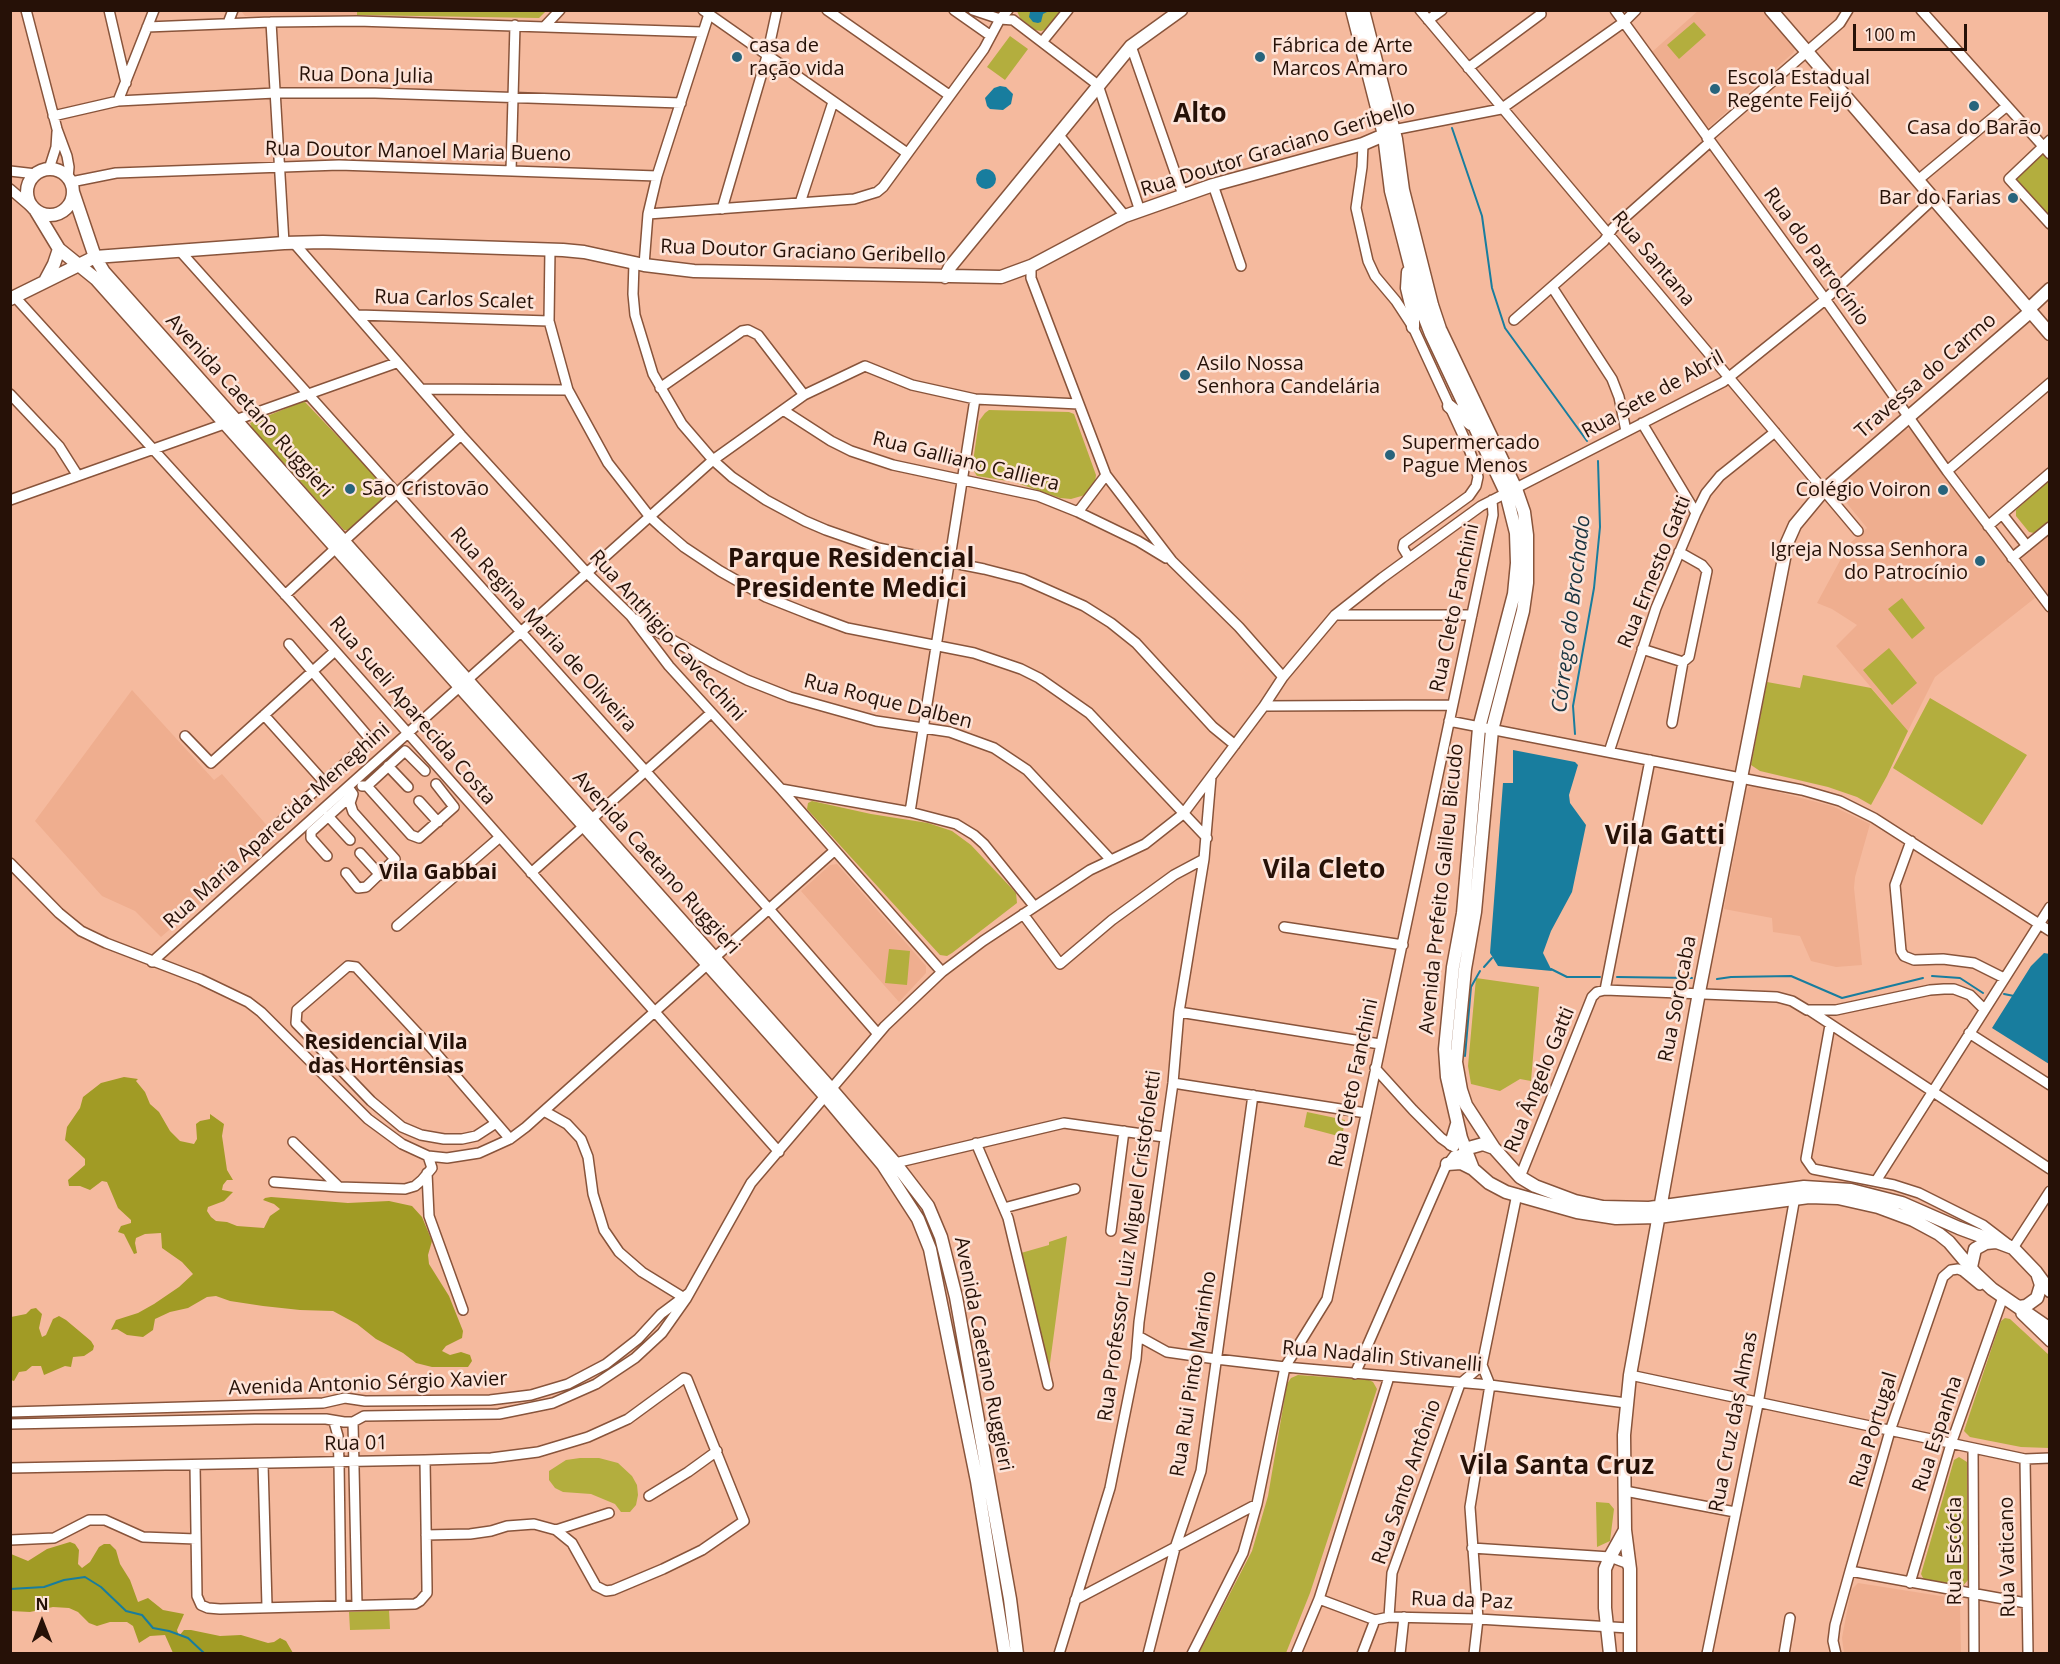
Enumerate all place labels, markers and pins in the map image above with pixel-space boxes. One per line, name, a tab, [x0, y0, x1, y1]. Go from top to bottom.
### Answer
place label: casa de ração vida	[749, 34, 845, 81]
place label: Fábrica de Arte Marcos Amaro	[1272, 34, 1413, 81]
marker: casa de ração vida	[730, 50, 744, 64]
marker: Fábrica de Arte Marcos Amaro	[1253, 50, 1267, 64]
place label: Escola Estadual Regente Feijó	[1727, 66, 1870, 113]
marker: Escola Estadual Regente Feijó	[1708, 82, 1722, 96]
marker: Casa do Barão	[1967, 99, 1981, 113]
place label: Casa do Barão	[1907, 116, 2041, 140]
place label: Bar do Farias	[1879, 186, 2001, 210]
marker: Bar do Farias	[2006, 191, 2020, 205]
place label: Asilo Nossa Senhora Candelária	[1197, 352, 1380, 399]
marker: Asilo Nossa Senhora Candelária	[1178, 368, 1192, 382]
place label: Supermercado Pague Menos	[1402, 431, 1540, 478]
marker: Supermercado Pague Menos	[1383, 448, 1397, 462]
place label: São Cristovão	[362, 477, 489, 501]
place label: Colégio Voiron	[1795, 478, 1931, 502]
marker: São Cristovão	[343, 482, 357, 496]
marker: Colégio Voiron	[1936, 483, 1950, 497]
place label: Igreja Nossa Senhora do Patrocínio	[1770, 538, 1968, 585]
marker: Igreja Nossa Senhora do Patrocínio	[1973, 554, 1987, 568]

